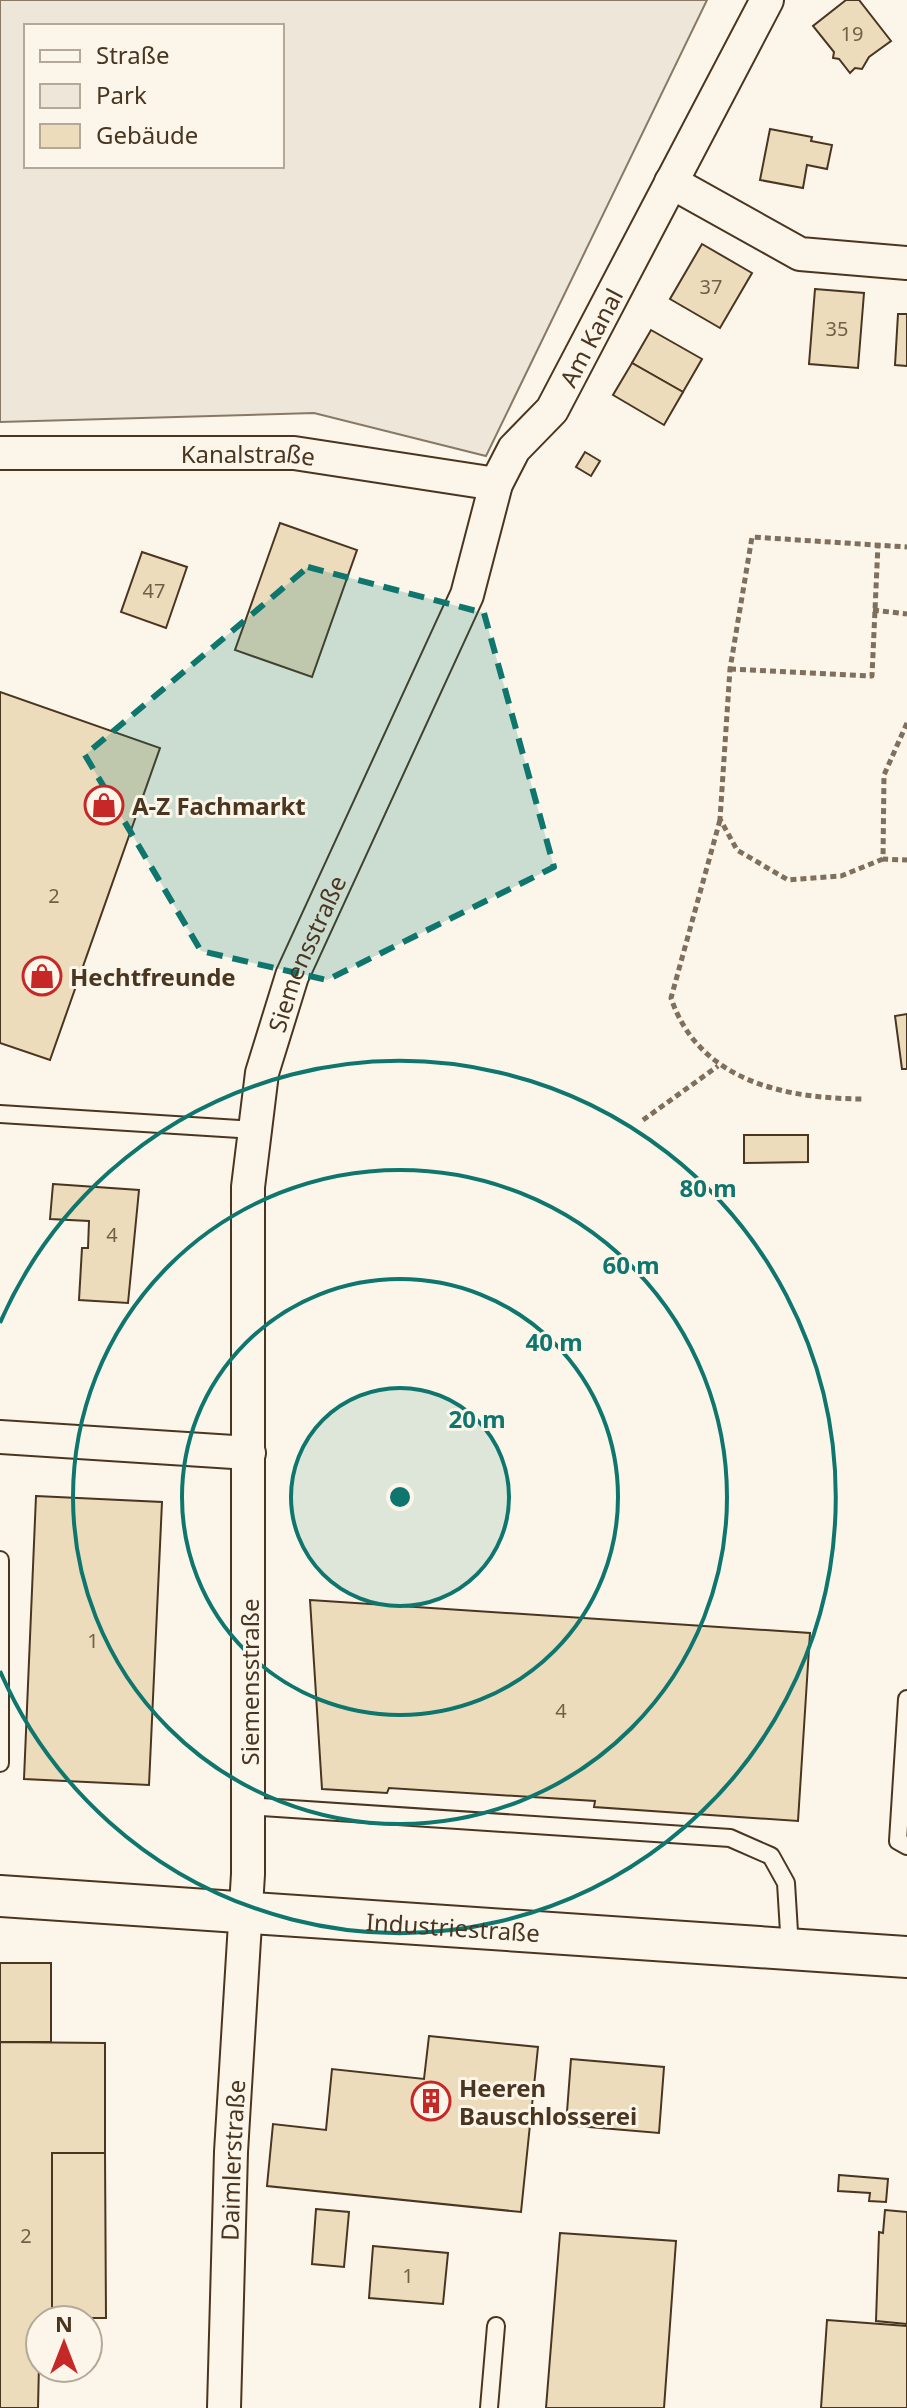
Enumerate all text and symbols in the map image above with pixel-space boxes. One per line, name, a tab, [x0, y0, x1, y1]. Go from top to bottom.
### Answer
house number: 19	[841, 20, 863, 47]
legend	[24, 24, 284, 168]
text: Straße	[96, 38, 169, 71]
text: Park	[96, 78, 147, 111]
text: Gebäude	[96, 118, 198, 151]
house number: 37	[700, 273, 722, 300]
street label: Am Kanal	[551, 282, 630, 392]
house number: 35	[826, 315, 848, 342]
street label: Kanalstraße	[181, 436, 318, 473]
house number: 47	[143, 577, 165, 604]
shop icon: A-Z Fachmarkt	[83, 784, 125, 826]
place label: A-Z Fachmarkt	[132, 789, 306, 822]
street label: Siemensstraße	[259, 870, 353, 1036]
house number: 2	[48, 882, 60, 909]
shop icon: Hechtfreunde	[21, 955, 63, 997]
place label: Hechtfreunde	[70, 960, 236, 993]
text: 80 m	[679, 1171, 737, 1204]
house number: 4	[106, 1221, 118, 1248]
text: 60 m	[602, 1248, 660, 1281]
text: 40 m	[525, 1325, 583, 1358]
text: 20 m	[448, 1402, 506, 1435]
centre of rings	[386, 1483, 414, 1511]
street label: Siemensstraße	[233, 1599, 266, 1765]
house number: 1	[87, 1627, 99, 1654]
house number: 4	[555, 1697, 567, 1724]
street label: Industriestraße	[365, 1904, 541, 1949]
place label: Heeren Bauschlosserei	[459, 2071, 637, 2132]
street label: Daimlerstraße	[212, 2079, 252, 2241]
building icon: Heeren Bauschlosserei	[410, 2080, 452, 2122]
house number: 2	[20, 2222, 32, 2249]
house number: 1	[402, 2262, 414, 2289]
north arrow	[24, 2304, 104, 2384]
text: N	[55, 2308, 73, 2338]

